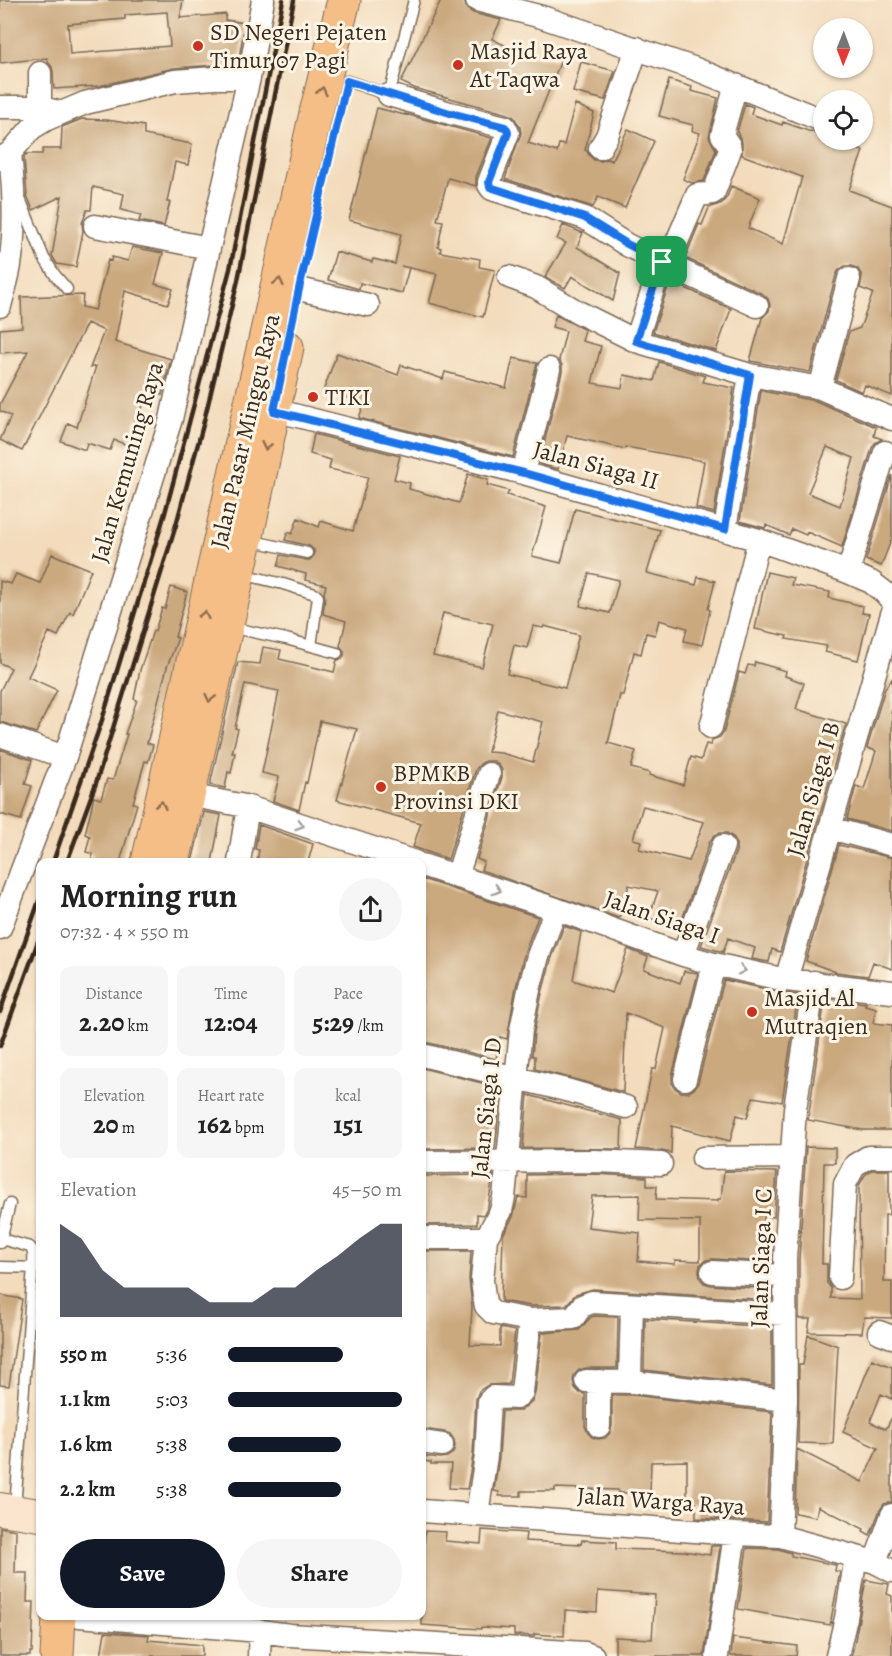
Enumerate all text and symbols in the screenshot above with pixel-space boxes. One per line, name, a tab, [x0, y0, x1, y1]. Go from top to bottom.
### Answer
place label: SD Negeri Pejaten Timur 07 Pagi	[210, 16, 387, 76]
north arrow	[813, 18, 873, 78]
map controls	[813, 18, 873, 150]
place label: Masjid Raya At Taqwa	[469, 35, 589, 95]
marker: SD Negeri Pejaten Timur 07 Pagi	[191, 39, 205, 53]
marker: Masjid Raya At Taqwa	[451, 58, 465, 72]
one-way arrow	[314, 87, 327, 97]
button: locate	[813, 90, 873, 150]
pin	[636, 236, 687, 287]
icon: arrive	[645, 245, 678, 278]
one-way arrow	[271, 277, 284, 287]
street label: Jalan Pasar Minggu Raya	[202, 310, 288, 552]
street label: Jalan Kemuning Raya	[83, 357, 171, 566]
place label: TIKI	[325, 381, 371, 413]
marker: TIKI	[306, 390, 320, 404]
street label: Jalan Siaga II	[530, 433, 662, 497]
one-way arrow	[260, 441, 273, 451]
one-way arrow	[197, 611, 210, 621]
one-way arrow	[204, 693, 217, 703]
street label: Jalan Siaga I B	[778, 718, 848, 860]
place label: BPMKB Provinsi DKI	[393, 757, 519, 817]
marker: BPMKB Provinsi DKI	[374, 780, 388, 794]
one-way arrow	[153, 801, 166, 811]
one-way arrow	[294, 817, 305, 830]
text: Morning run	[60, 873, 237, 918]
button: share	[339, 878, 402, 941]
one-way arrow	[491, 882, 502, 895]
street label: Jalan Siaga I	[600, 882, 724, 952]
text: 07:32 · 4 × 550 m	[60, 918, 189, 945]
one-way arrow	[737, 963, 747, 976]
place label: Masjid Al Mutraqien	[764, 982, 868, 1042]
text: Distance	[85, 983, 143, 1005]
text: Time	[214, 983, 248, 1005]
text: Pace	[333, 983, 363, 1005]
text: 2.20	[79, 1005, 124, 1040]
text: 12:04	[204, 1005, 258, 1040]
text: 5:29	[312, 1005, 354, 1040]
marker: Masjid Al Mutraqien	[745, 1005, 759, 1019]
text: km	[124, 1015, 149, 1037]
text: /km	[354, 1015, 384, 1037]
street label: Jalan Siaga I D	[463, 1036, 509, 1180]
text: Elevation	[83, 1085, 145, 1107]
text: Heart rate	[198, 1085, 264, 1107]
text: kcal	[335, 1085, 361, 1107]
text: 20	[93, 1107, 119, 1142]
text: 162	[197, 1107, 231, 1142]
text: 151	[333, 1107, 363, 1142]
text: m	[119, 1117, 135, 1139]
text: bpm	[231, 1117, 265, 1139]
text: Elevation	[60, 1176, 137, 1203]
text: 45–50 m	[332, 1176, 402, 1203]
street label: Jalan Siaga I C	[743, 1188, 779, 1328]
text: 550 m	[60, 1341, 107, 1368]
text: 5:36	[156, 1341, 187, 1368]
text: 1.1 km	[60, 1386, 110, 1413]
text: 5:03	[156, 1386, 188, 1413]
text: 1.6 km	[60, 1431, 113, 1458]
text: 5:38	[156, 1431, 187, 1458]
text: 2.2 km	[60, 1476, 115, 1503]
text: 5:38	[156, 1476, 187, 1503]
street label: Jalan Warga Raya	[576, 1479, 747, 1523]
button: Save	[60, 1539, 225, 1608]
button: Share	[237, 1539, 402, 1608]

